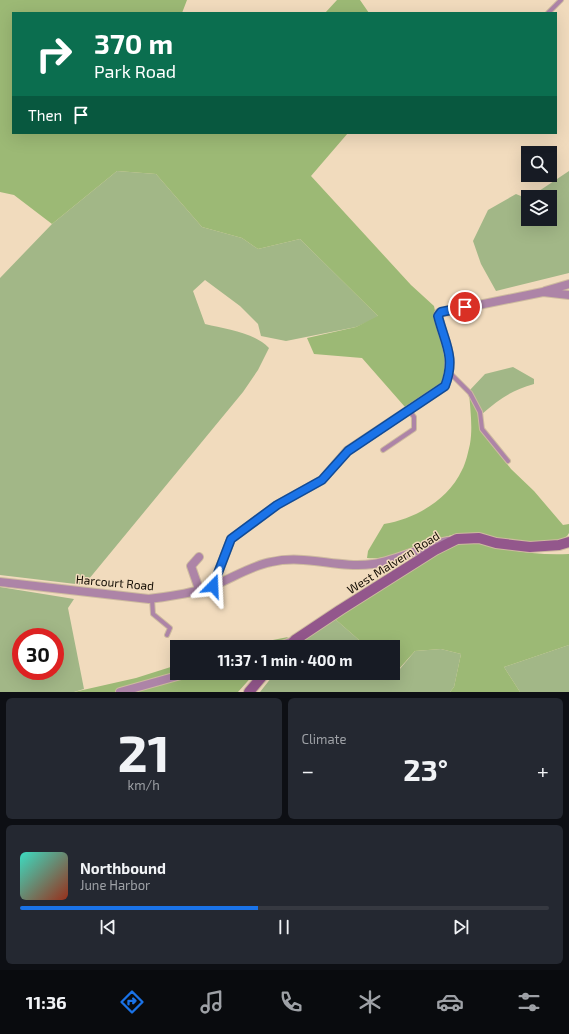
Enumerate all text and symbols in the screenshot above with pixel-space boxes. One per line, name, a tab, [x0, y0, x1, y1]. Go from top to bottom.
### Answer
text: 370 m	[94, 26, 173, 60]
icon: right	[28, 28, 80, 80]
text: Park Road	[94, 60, 176, 82]
icon: arrive	[70, 104, 92, 126]
text: Then	[28, 106, 62, 124]
map controls	[521, 146, 557, 226]
button: search	[521, 146, 557, 182]
button: layers	[521, 190, 557, 226]
pin	[448, 290, 482, 324]
icon: arrive	[454, 296, 476, 318]
street label: West Malvern Road	[344, 528, 442, 596]
position arrow	[192, 565, 234, 607]
street label: Harcourt Road	[75, 572, 155, 592]
speed limit sign: 30	[12, 628, 64, 680]
text: 11:37 · 1 min · 400 m	[218, 651, 352, 669]
text: 21	[117, 720, 170, 782]
text: Climate	[302, 731, 346, 747]
text: 23°	[403, 751, 448, 787]
text: −	[302, 757, 314, 783]
text: +	[537, 757, 549, 783]
text: km/h	[128, 777, 160, 793]
text: Northbound	[80, 859, 166, 877]
text: June Harbor	[80, 877, 150, 893]
icon: previous	[97, 916, 119, 938]
icon: pause	[273, 916, 295, 938]
icon: next	[450, 916, 472, 938]
icon: directions	[118, 988, 146, 1016]
icon: music	[198, 988, 226, 1016]
icon: phone	[277, 988, 305, 1016]
icon: climate	[356, 988, 384, 1016]
icon: car	[436, 988, 464, 1016]
icon: filters	[515, 988, 543, 1016]
text: 11:36	[26, 991, 67, 1013]

